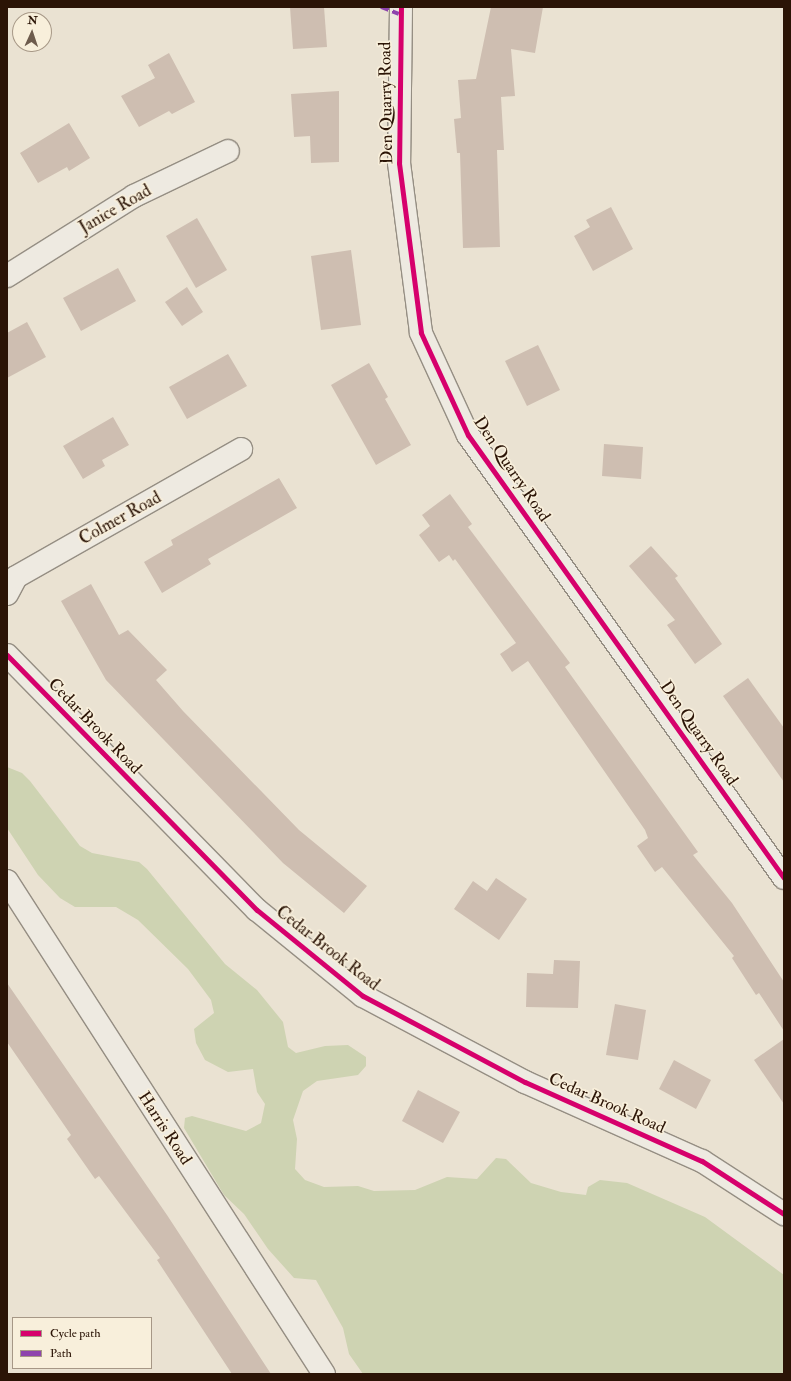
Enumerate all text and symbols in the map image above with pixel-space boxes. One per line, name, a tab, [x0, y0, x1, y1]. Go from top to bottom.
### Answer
north arrow	[12, 12, 52, 52]
text: N	[27, 14, 38, 27]
street label: Den Quarry Road	[375, 41, 397, 165]
street label: Janice Road	[75, 180, 155, 238]
street label: Den Quarry Road	[469, 412, 555, 526]
street label: Colmer Road	[75, 487, 165, 549]
street label: Cedar Brook Road	[44, 674, 146, 778]
street label: Den Quarry Road	[655, 677, 743, 789]
street label: Cedar Brook Road	[272, 901, 384, 995]
street label: Cedar Brook Road	[545, 1068, 669, 1138]
street label: Harris Road	[134, 1088, 196, 1168]
legend	[12, 1317, 152, 1369]
text: Cycle path	[50, 1326, 100, 1341]
text: Path	[50, 1346, 72, 1361]

